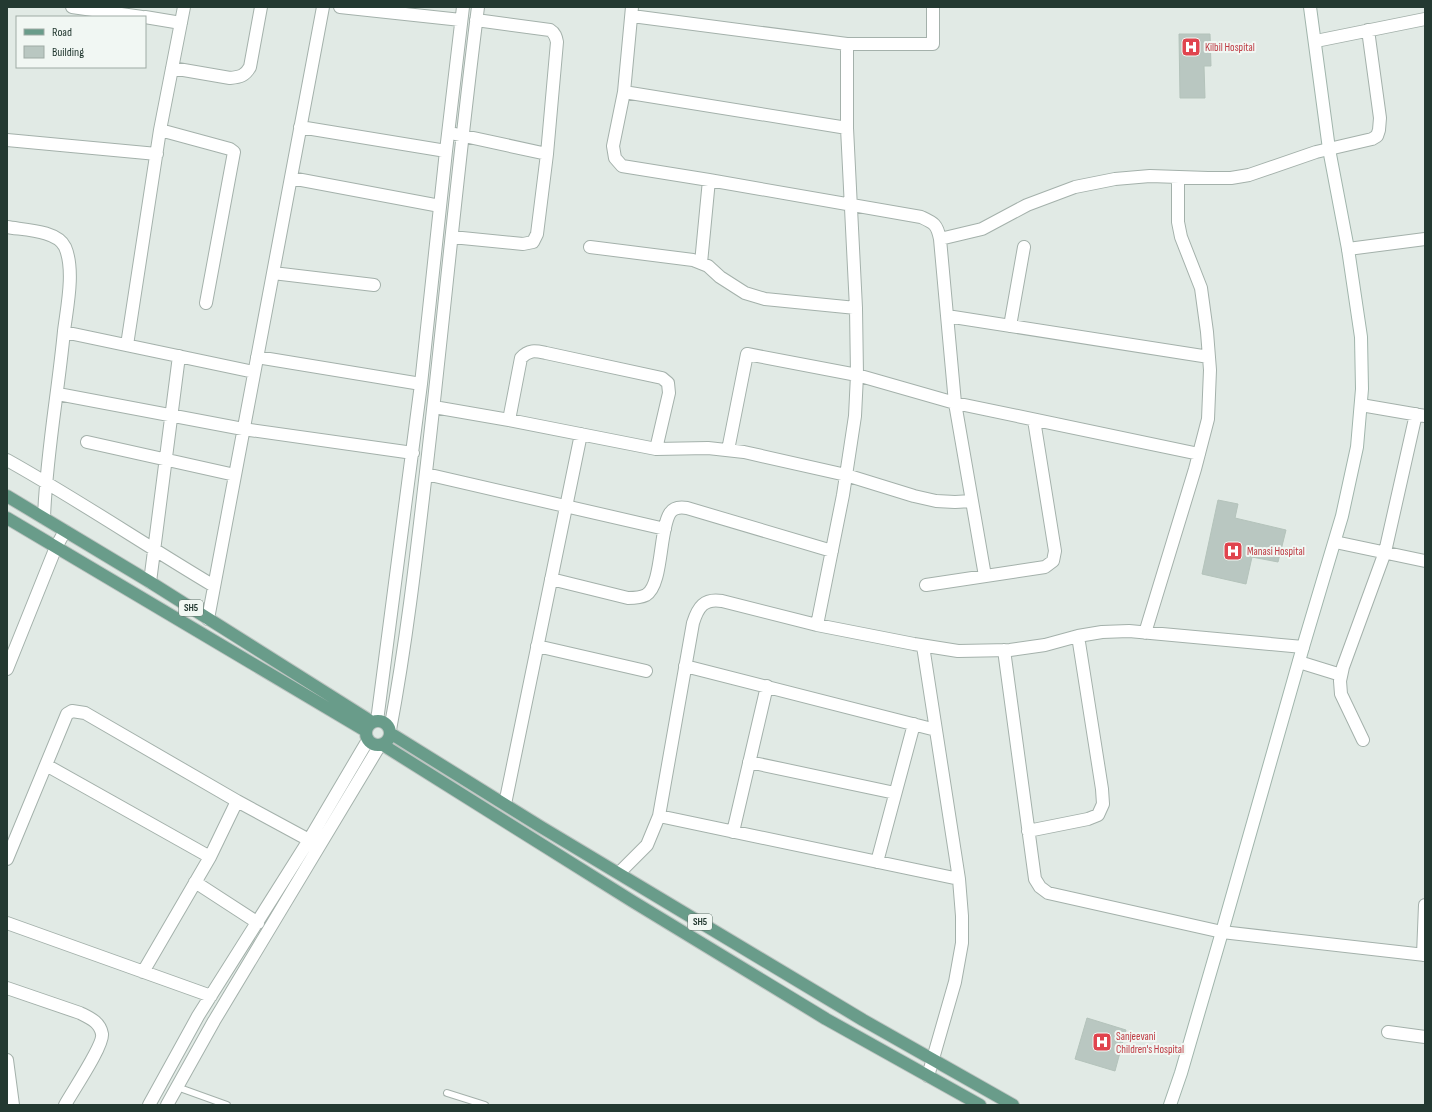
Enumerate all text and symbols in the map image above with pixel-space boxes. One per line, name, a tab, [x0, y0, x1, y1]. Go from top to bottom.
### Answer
legend	[16, 16, 146, 68]
text: Road	[52, 25, 72, 40]
hospital icon: Kilbil Hospital	[1180, 36, 1202, 58]
place label: Kilbil Hospital	[1205, 41, 1255, 54]
text: Building	[52, 45, 84, 60]
hospital icon: Manasi Hospital	[1222, 540, 1244, 562]
place label: Manasi Hospital	[1247, 545, 1305, 558]
road number: SH5	[179, 600, 203, 616]
road number: SH5	[688, 914, 712, 930]
place label: Sanjeevani Children's Hospital	[1116, 1030, 1184, 1056]
hospital icon: Sanjeevani Children's Hospital	[1091, 1031, 1113, 1053]

